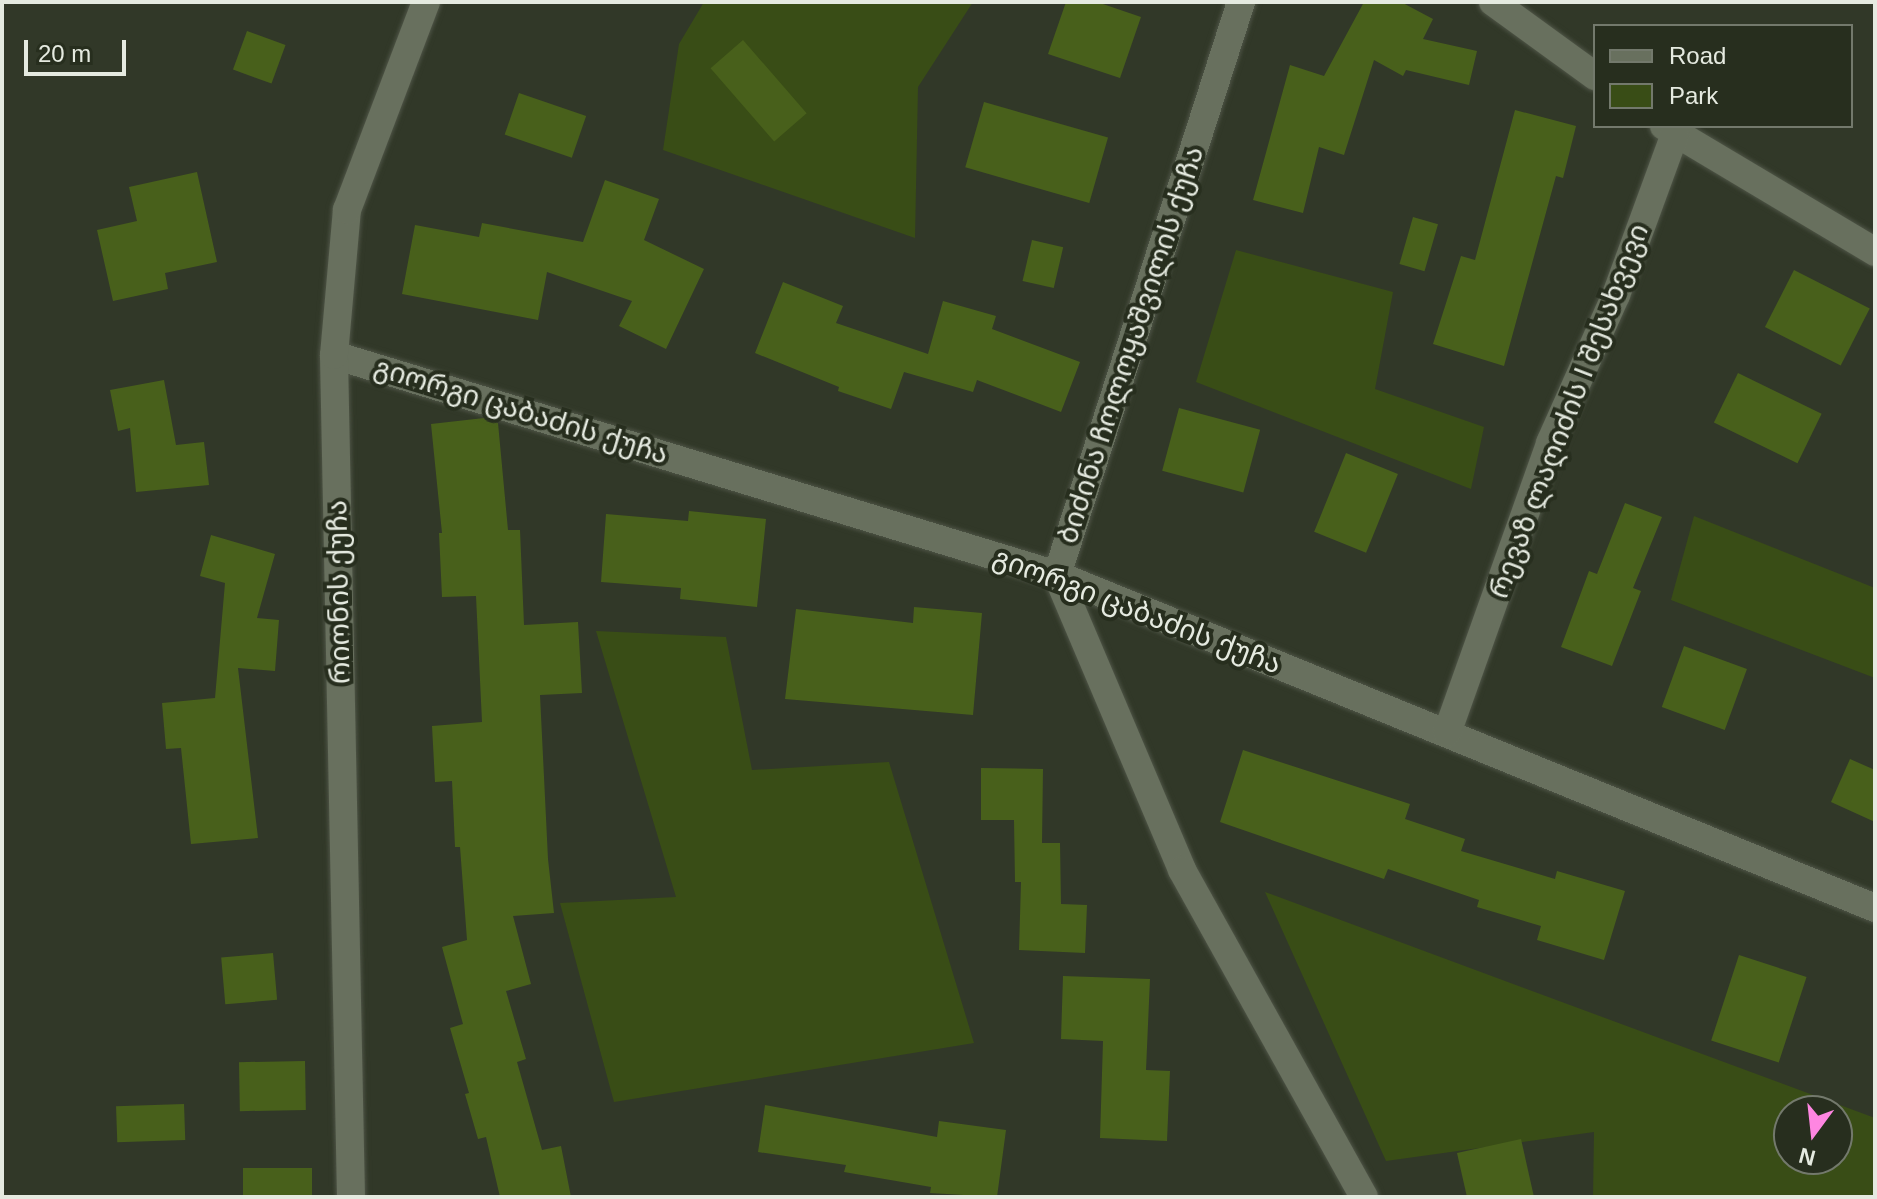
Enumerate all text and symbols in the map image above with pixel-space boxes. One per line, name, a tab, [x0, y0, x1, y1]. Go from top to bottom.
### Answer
scale bar	[28, 24, 130, 74]
legend	[1593, 24, 1853, 128]
text: 20 m	[38, 40, 91, 67]
text: Road	[1669, 42, 1726, 69]
text: Park	[1669, 82, 1718, 109]
street label: ბიძინა ჩოლოყაშვილის ქუჩა	[1051, 142, 1211, 548]
street label: რევაზ ლაღიძის I შესახვევი	[1482, 219, 1656, 603]
street label: გიორგი ცაბაძის ქუჩა	[370, 350, 672, 472]
street label: რიონის ქუჩა	[321, 500, 357, 684]
street label: გიორგი ცაბაძის ქუჩა	[988, 541, 1286, 681]
north arrow	[1773, 1095, 1853, 1175]
text: N	[1796, 1143, 1818, 1171]

